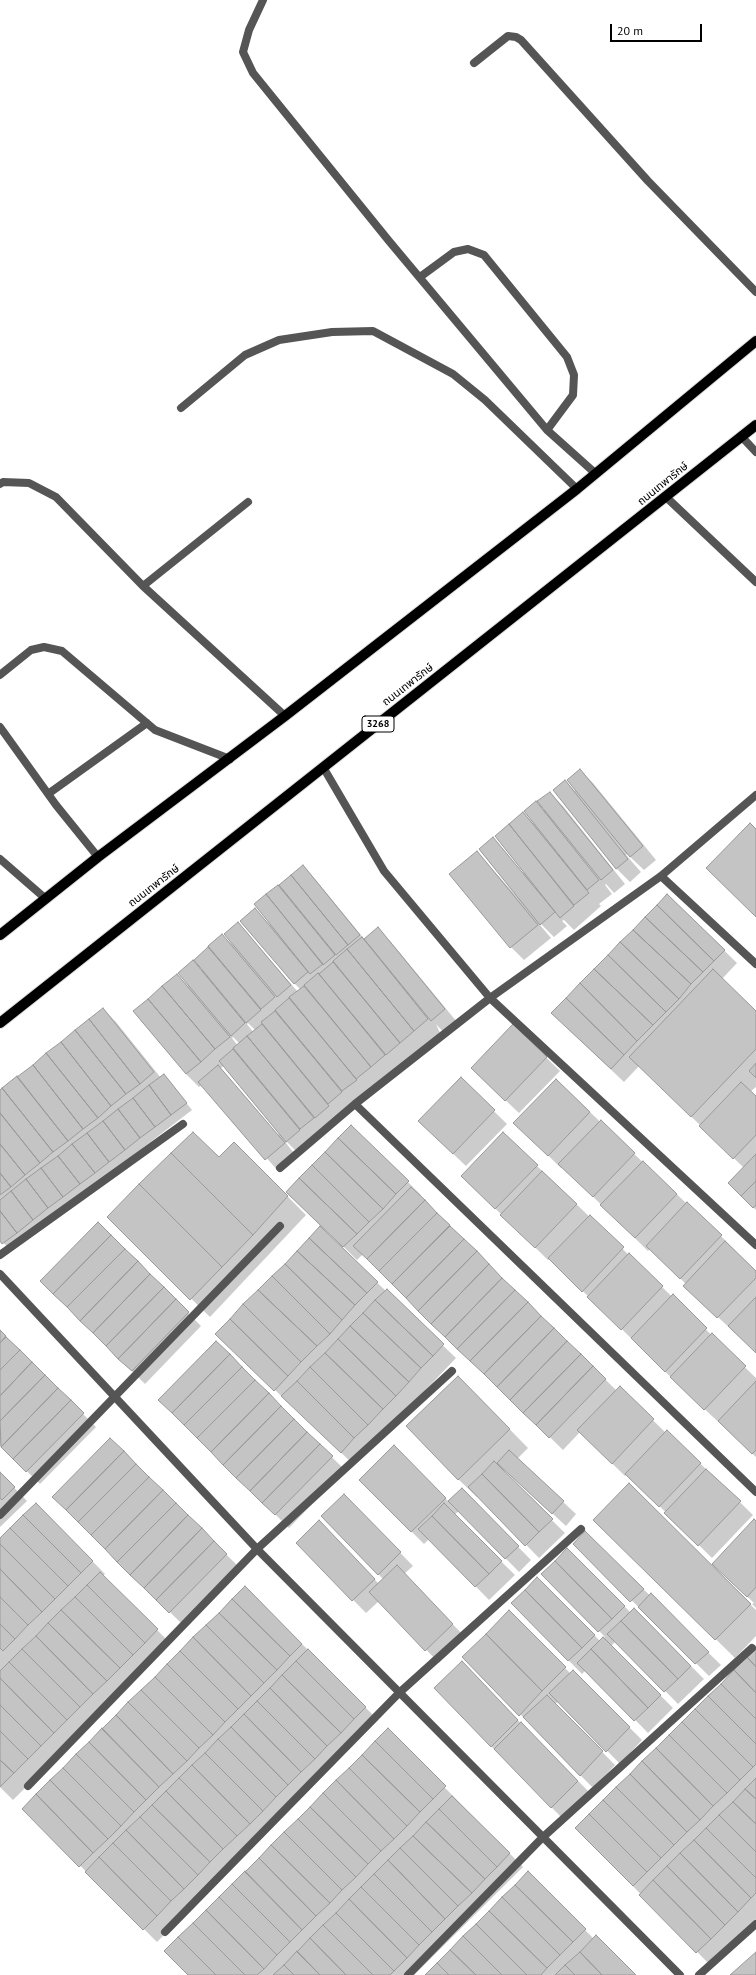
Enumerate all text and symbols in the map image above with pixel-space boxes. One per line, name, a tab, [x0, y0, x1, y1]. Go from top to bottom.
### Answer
scale bar	[612, 16, 704, 42]
text: 20 m	[617, 23, 643, 38]
street label: ถนนเทพารักษ์	[635, 460, 691, 508]
street label: ถนนเทพารักษ์	[380, 661, 436, 709]
road number: 3268	[362, 716, 394, 732]
street label: ถนนเทพารักษ์	[126, 862, 182, 910]

